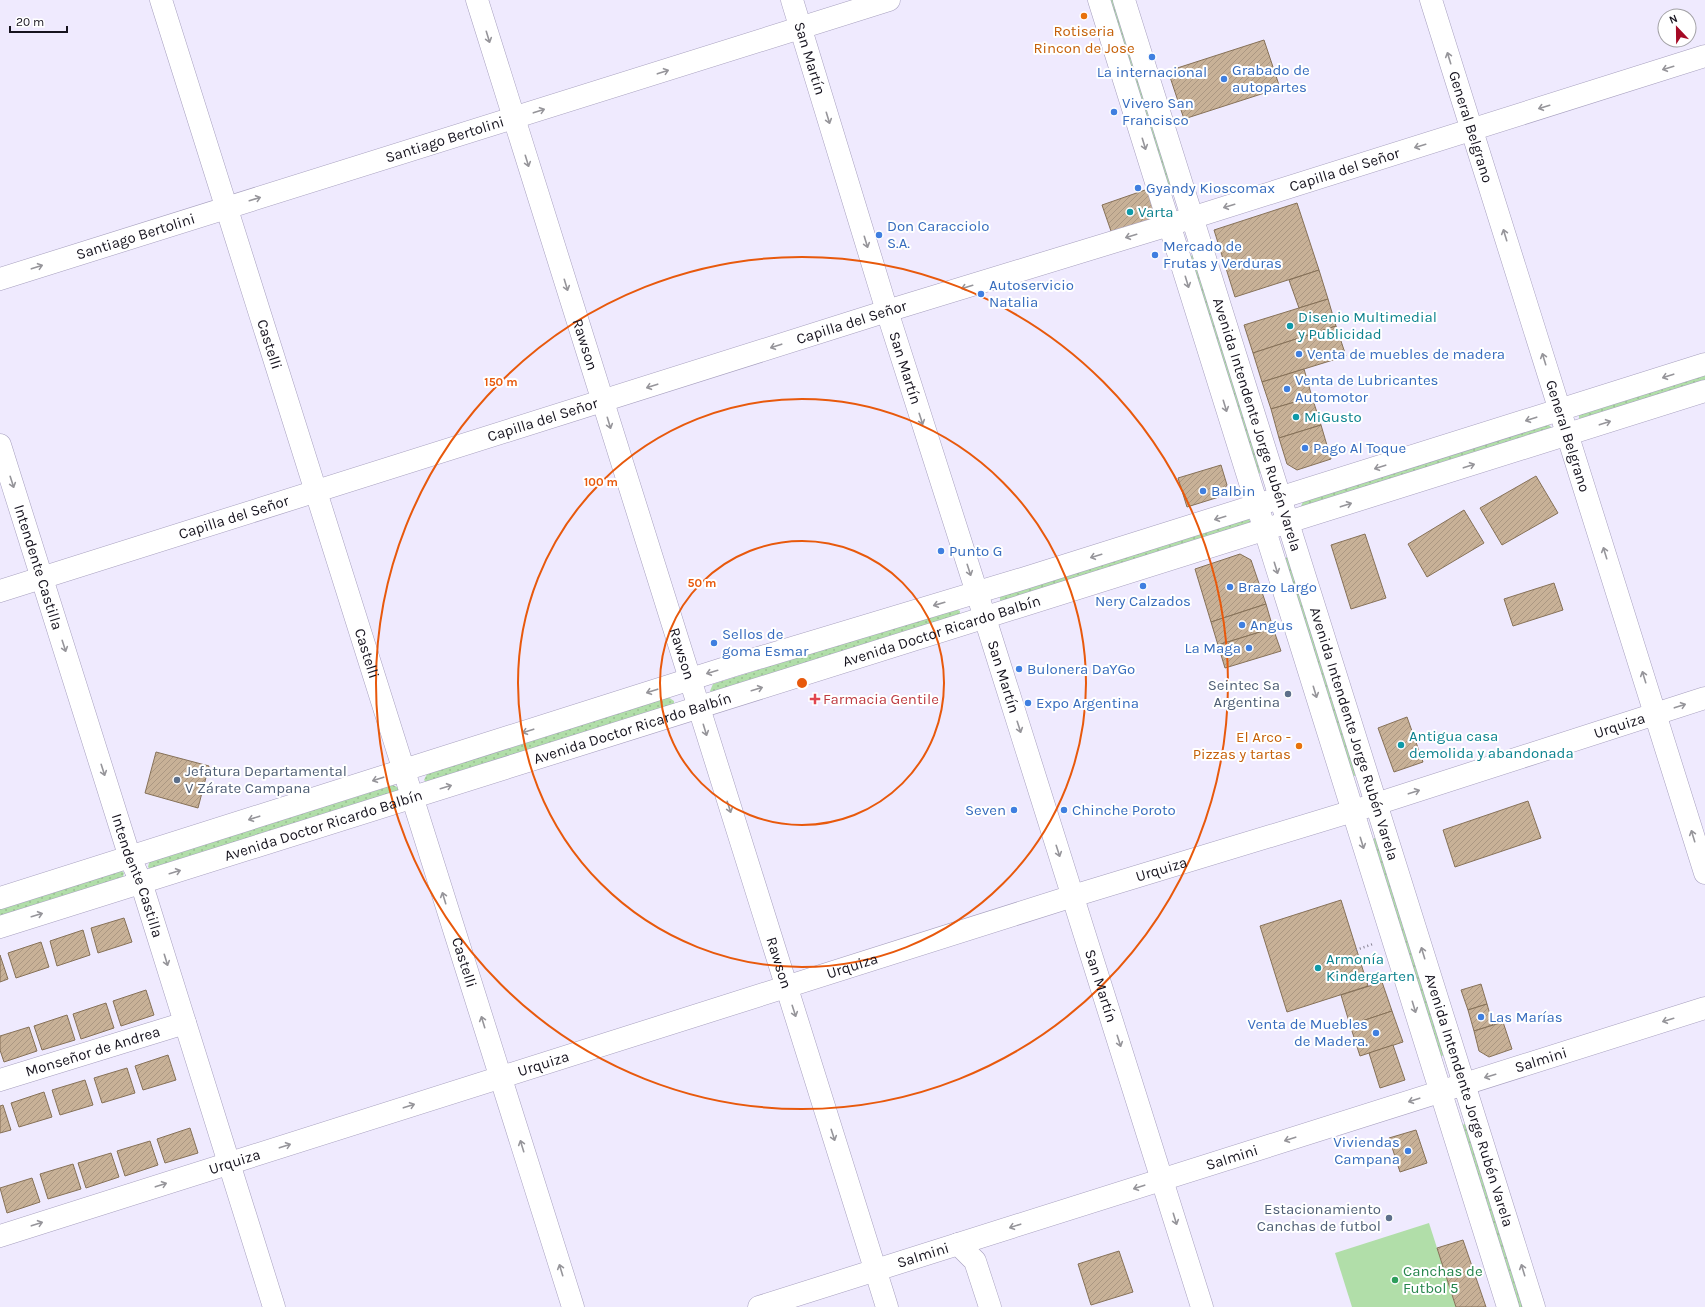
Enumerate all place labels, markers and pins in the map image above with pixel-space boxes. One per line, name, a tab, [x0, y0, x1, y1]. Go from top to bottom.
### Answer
marker: Rotiseria Rincon de Jose	[1079, 11, 1089, 21]
place label: Rotiseria Rincon de Jose	[1033, 22, 1135, 57]
marker: La internacional	[1147, 52, 1157, 62]
place label: Grabado de autopartes	[1232, 61, 1310, 96]
place label: La internacional	[1097, 63, 1207, 81]
marker: Grabado de autopartes	[1219, 74, 1229, 84]
place label: Vivero San Francisco	[1122, 94, 1194, 129]
marker: Vivero San Francisco	[1109, 107, 1119, 117]
place label: Gyandy Kioscomax	[1146, 179, 1275, 197]
marker: Gyandy Kioscomax	[1133, 183, 1143, 193]
place label: Varta	[1138, 203, 1174, 221]
marker: Varta	[1125, 207, 1135, 217]
place label: Don Caracciolo S.A.	[887, 217, 989, 252]
marker: Don Caracciolo S.A.	[874, 230, 884, 240]
place label: Mercado de Frutas y Verduras	[1163, 237, 1282, 272]
marker: Mercado de Frutas y Verduras	[1150, 250, 1160, 260]
place label: Autoservicio Natalia	[989, 276, 1074, 311]
marker: Autoservicio Natalia	[976, 289, 986, 299]
place label: Disenio Multimedial y Publicidad	[1297, 308, 1437, 343]
marker: Disenio Multimedial y Publicidad	[1285, 321, 1295, 331]
place label: Venta de muebles de madera	[1307, 345, 1505, 363]
marker: Venta de muebles de madera	[1294, 349, 1304, 359]
place label: Venta de Lubricantes Automotor	[1295, 371, 1438, 406]
marker: Venta de Lubricantes Automotor	[1282, 384, 1292, 394]
place label: MiGusto	[1304, 408, 1362, 426]
marker: MiGusto	[1291, 412, 1301, 422]
place label: Pago Al Toque	[1313, 439, 1406, 457]
marker: Pago Al Toque	[1300, 443, 1310, 453]
place label: Balbin	[1211, 482, 1255, 500]
marker: Balbin	[1198, 486, 1208, 496]
place label: Punto G	[949, 542, 1003, 560]
marker: Punto G	[936, 546, 946, 556]
place label: Brazo Largo	[1238, 578, 1317, 596]
marker: Nery Calzados	[1138, 581, 1148, 591]
marker: Brazo Largo	[1225, 582, 1235, 592]
place label: Nery Calzados	[1095, 592, 1191, 610]
place label: Angus	[1250, 616, 1293, 634]
marker: Angus	[1237, 620, 1247, 630]
place label: Sellos de goma Esmar	[722, 625, 809, 660]
marker: Sellos de goma Esmar	[709, 638, 719, 648]
place label: La Maga	[1184, 639, 1241, 657]
marker: La Maga	[1244, 643, 1254, 653]
place label: Bulonera DaYGo	[1027, 660, 1135, 678]
marker: Bulonera DaYGo	[1014, 664, 1024, 674]
centre of rings	[795, 676, 809, 690]
place label: Seintec Sa Argentina	[1208, 676, 1280, 711]
marker: Seintec Sa Argentina	[1283, 689, 1293, 699]
place label: Farmacia Gentile	[823, 690, 939, 708]
marker: Farmacia Gentile	[810, 694, 820, 704]
place label: Expo Argentina	[1036, 694, 1139, 712]
marker: Expo Argentina	[1023, 698, 1033, 708]
place label: Antigua casa demolida y abandonada	[1409, 727, 1574, 762]
place label: El Arco - Pizzas y tartas	[1193, 728, 1291, 763]
marker: Antigua casa demolida y abandonada	[1396, 740, 1406, 750]
marker: El Arco - Pizzas y tartas	[1294, 741, 1304, 751]
place label: Jefatura Departamental V Zárate Campana	[185, 762, 347, 797]
marker: Jefatura Departamental V Zárate Campana	[172, 775, 182, 785]
place label: Seven	[965, 801, 1006, 819]
place label: Chinche Poroto	[1072, 801, 1176, 819]
marker: Seven	[1009, 805, 1019, 815]
marker: Chinche Poroto	[1059, 805, 1069, 815]
place label: Armonía Kindergarten	[1326, 950, 1415, 985]
marker: Armonía Kindergarten	[1313, 963, 1323, 973]
place label: Las Marías	[1489, 1008, 1563, 1026]
marker: Las Marías	[1476, 1012, 1486, 1022]
place label: Venta de Muebles de Madera.	[1248, 1015, 1368, 1050]
marker: Venta de Muebles de Madera.	[1371, 1028, 1381, 1038]
place label: Viviendas Campana	[1333, 1133, 1400, 1168]
marker: Viviendas Campana	[1403, 1146, 1413, 1156]
place label: Estacionamiento Canchas de futbol	[1257, 1200, 1381, 1235]
marker: Estacionamiento Canchas de futbol	[1384, 1213, 1394, 1223]
place label: Canchas de Futbol 5	[1403, 1262, 1483, 1297]
marker: Canchas de Futbol 5	[1390, 1275, 1400, 1285]

